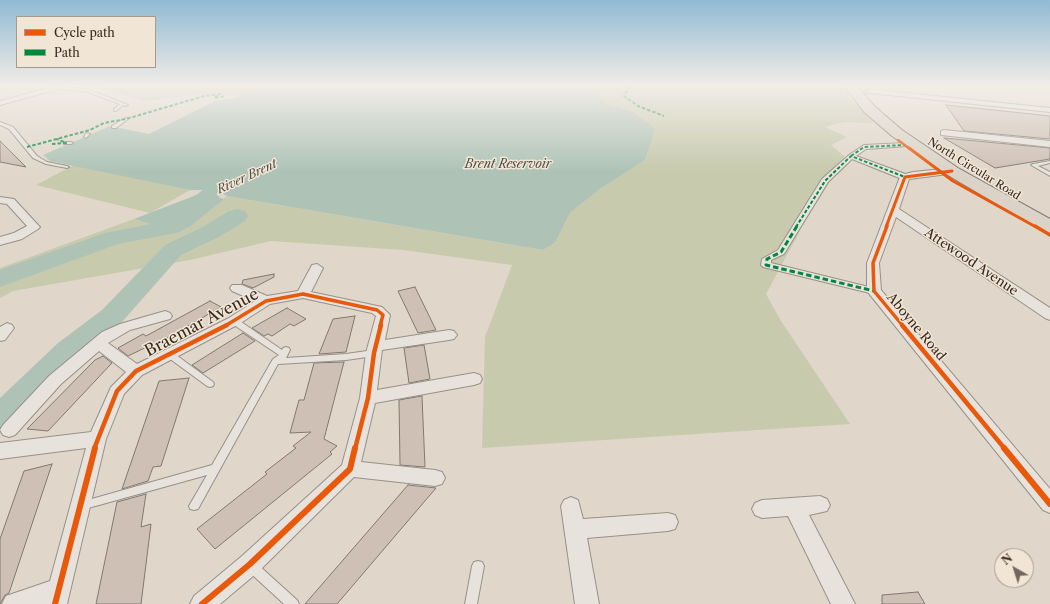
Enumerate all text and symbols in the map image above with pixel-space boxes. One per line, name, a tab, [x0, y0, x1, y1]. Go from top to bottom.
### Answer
legend	[16, 16, 156, 68]
text: Cycle path	[54, 25, 115, 40]
text: Path	[54, 45, 80, 60]
street label: North Circular Road	[925, 135, 1023, 203]
water label: River Brent	[215, 157, 279, 197]
water label: Brent Reservoir	[465, 158, 551, 172]
street label: Attewood Avenue	[921, 225, 1021, 299]
street label: Braemar Avenue	[142, 285, 262, 361]
street label: Aboyne Road	[883, 290, 949, 364]
north arrow	[994, 548, 1034, 588]
text: N	[999, 551, 1015, 568]

